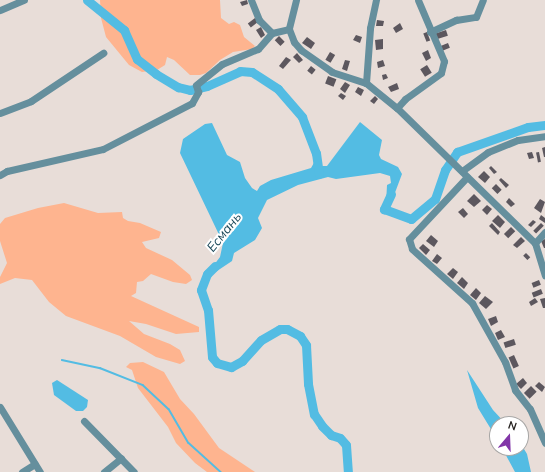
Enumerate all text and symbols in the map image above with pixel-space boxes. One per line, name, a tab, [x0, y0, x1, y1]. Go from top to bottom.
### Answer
water label: Есмань	[204, 209, 244, 255]
north arrow	[489, 416, 529, 456]
text: N	[506, 418, 519, 434]

